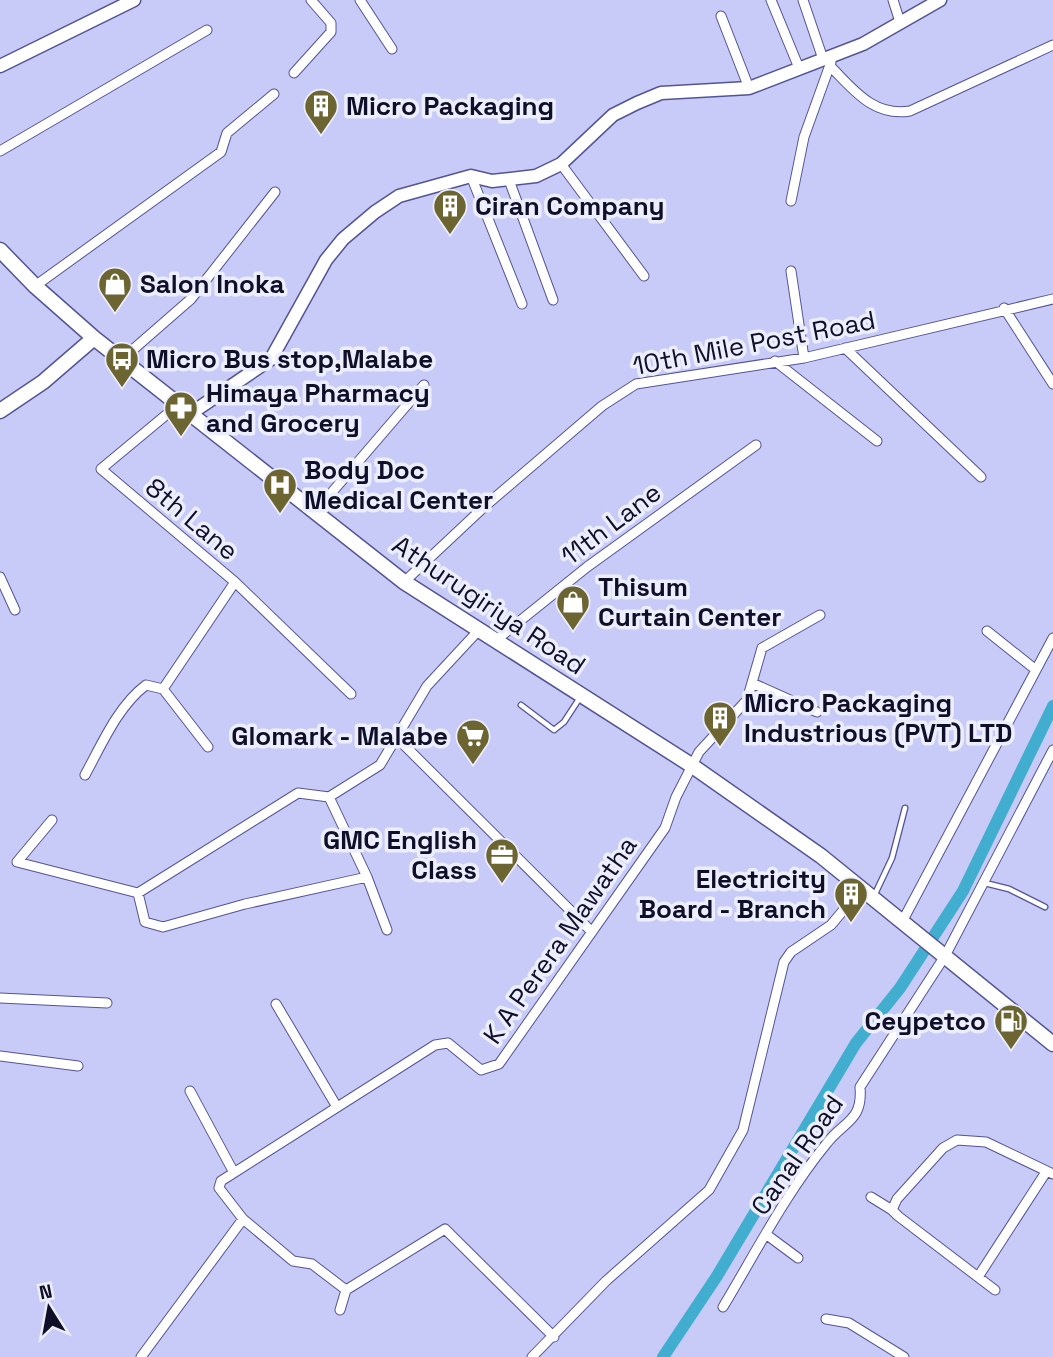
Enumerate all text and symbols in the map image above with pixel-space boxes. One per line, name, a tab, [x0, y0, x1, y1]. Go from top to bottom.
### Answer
building icon: Micro Packaging	[302, 87, 340, 136]
place label: Micro Packaging	[346, 89, 554, 123]
building icon: Ciran Company	[431, 187, 469, 236]
place label: Ciran Company	[475, 189, 665, 223]
shop icon: Salon Inoka	[96, 265, 134, 314]
place label: Salon Inoka	[140, 267, 284, 301]
street label: 10th Mile Post Road	[630, 303, 878, 383]
bus stop icon: Micro Bus stop,Malabe	[103, 340, 141, 389]
place label: Micro Bus stop,Malabe	[146, 342, 433, 376]
place label: Himaya Pharmacy and Grocery	[206, 376, 430, 440]
pharmacy icon: Himaya Pharmacy and Grocery	[162, 389, 200, 438]
place label: Body Doc Medical Center	[304, 453, 493, 517]
hospital icon: Body Doc Medical Center	[261, 466, 299, 515]
street label: 8th Lane	[138, 470, 246, 568]
street label: 11th Lane	[554, 475, 668, 573]
street label: Athurugiriya Road	[386, 528, 592, 682]
place label: Thisum Curtain Center	[598, 570, 782, 634]
shop icon: Thisum Curtain Center	[554, 583, 592, 632]
place label: Micro Packaging Industrious (PVT) LTD	[744, 686, 1012, 750]
building icon: Micro Packaging Industrious (PVT) LTD	[701, 699, 739, 748]
supermarket icon: Glomark - Malabe	[454, 717, 492, 766]
place label: Glomark - Malabe	[231, 719, 448, 753]
place label: GMC English Class	[323, 823, 477, 887]
street label: K A Perera Mawatha	[476, 829, 644, 1051]
office icon: GMC English Class	[483, 836, 521, 885]
place label: Electricity Board - Branch	[639, 862, 826, 926]
building icon: Electricity Board - Branch	[832, 875, 870, 924]
fuel station icon: Ceypetco	[992, 1002, 1030, 1051]
place label: Ceypetco	[865, 1004, 986, 1038]
street label: Canal Road	[743, 1088, 851, 1222]
north arrow	[14, 1273, 84, 1343]
text: N	[37, 1278, 54, 1305]

